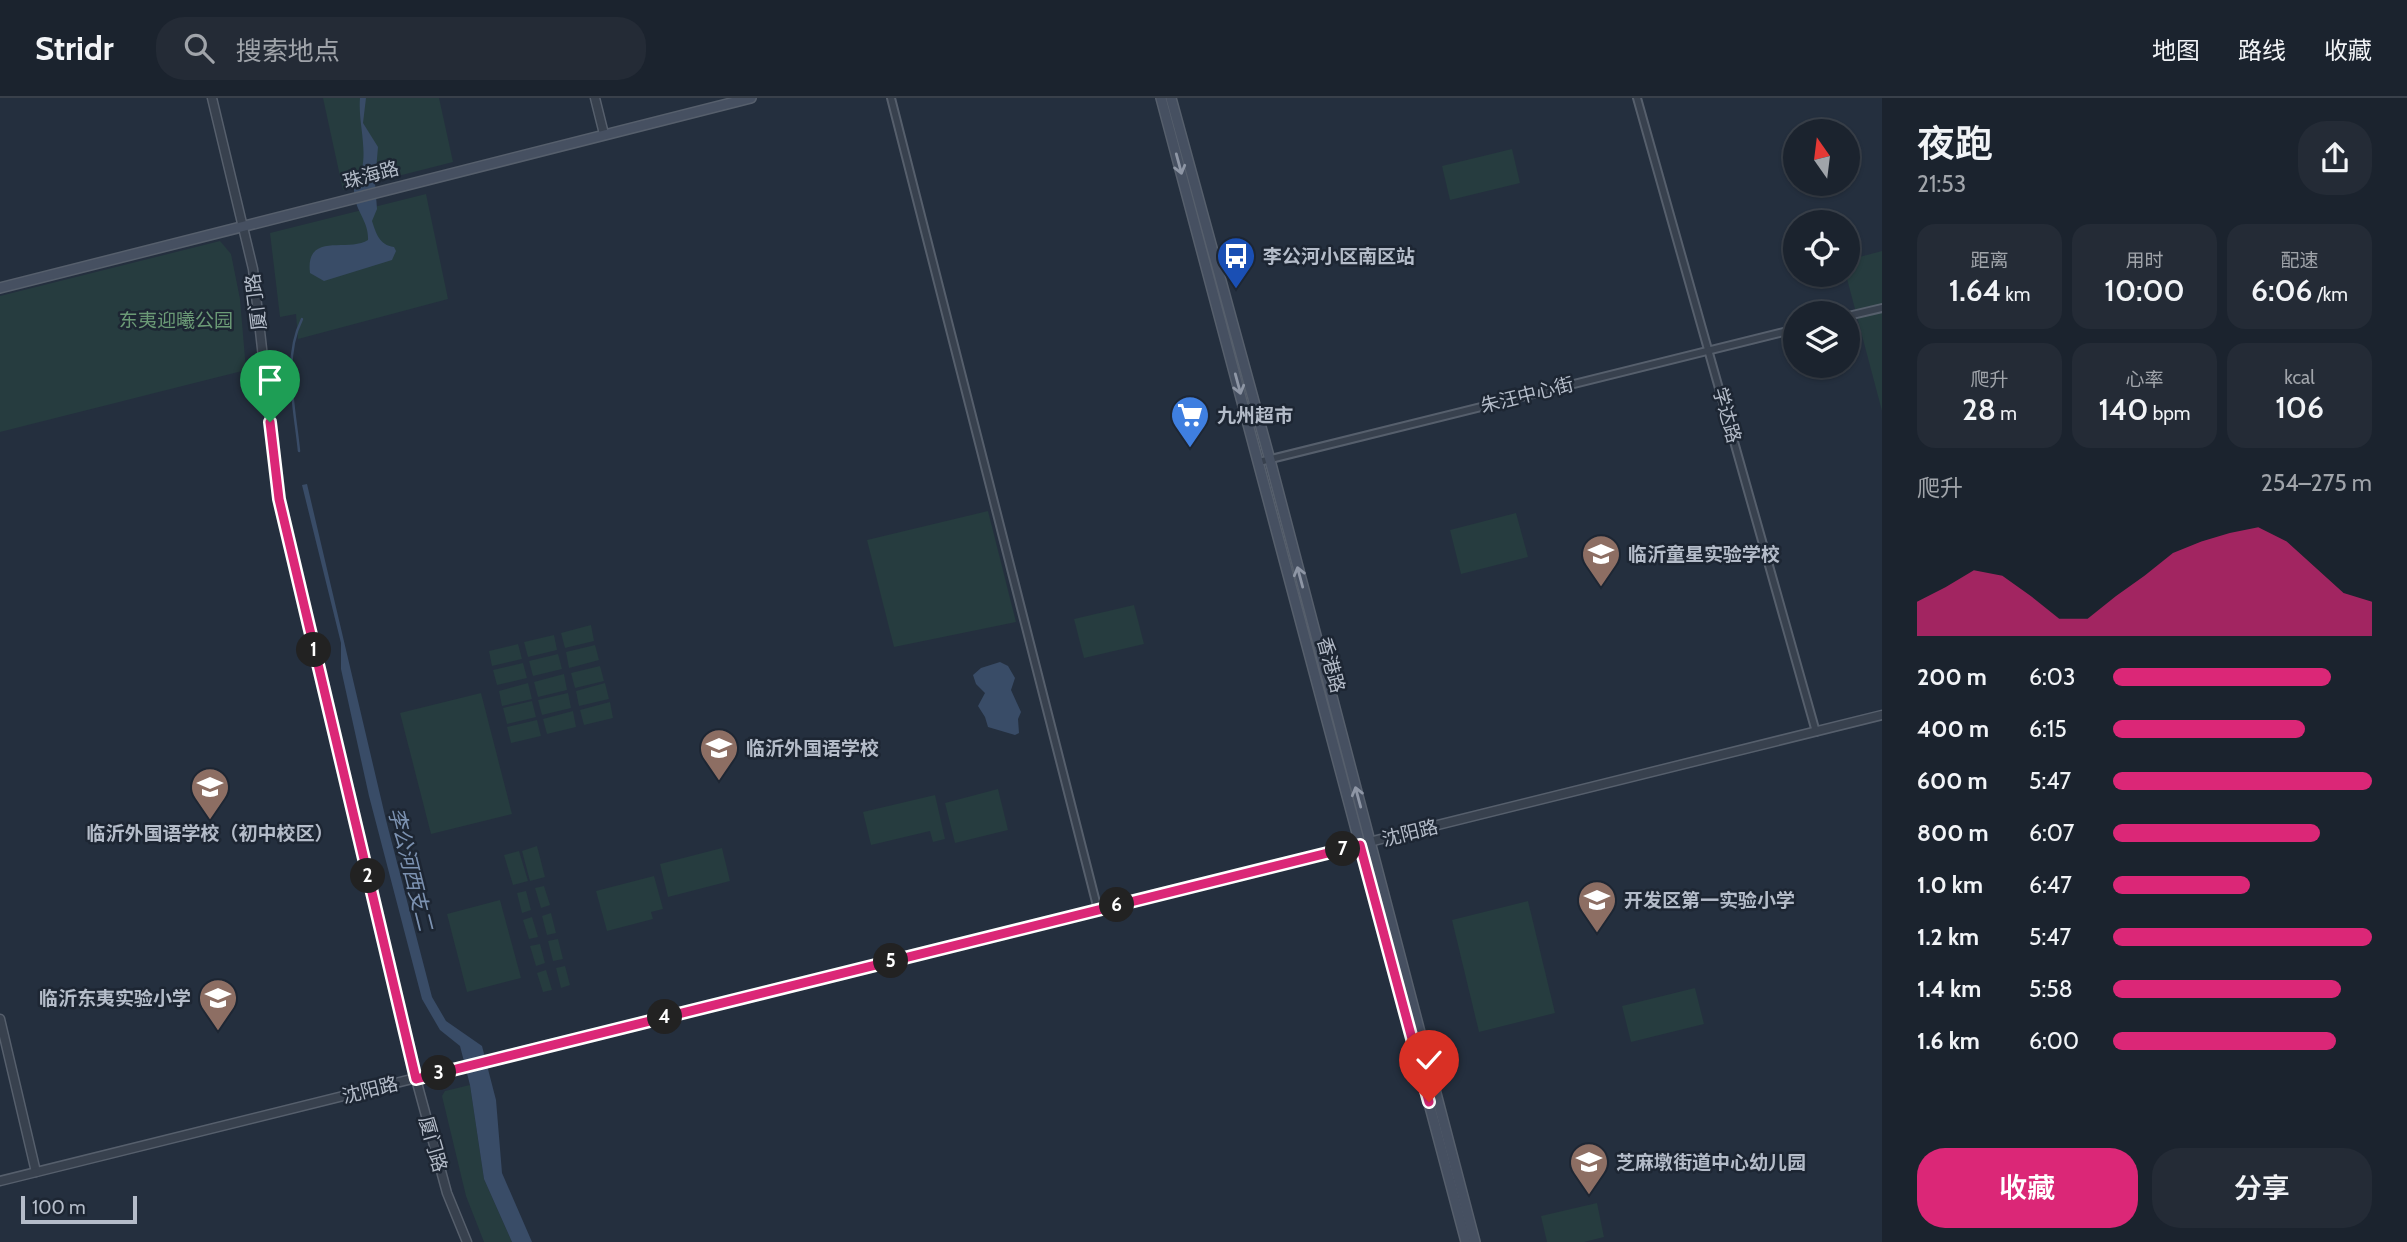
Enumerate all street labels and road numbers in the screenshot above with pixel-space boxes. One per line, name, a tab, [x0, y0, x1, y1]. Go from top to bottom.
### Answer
street label: 珠海路	[340, 157, 402, 193]
street label: 厦门路	[241, 272, 271, 332]
street label: 朱汪中心街	[1478, 372, 1576, 418]
street label: 学达路	[1708, 384, 1746, 446]
street label: 香港路	[1313, 634, 1349, 696]
street label: 沈阳路	[1380, 815, 1440, 851]
street label: 沈阳路	[340, 1072, 400, 1108]
street label: 厦门路	[414, 1113, 452, 1175]

